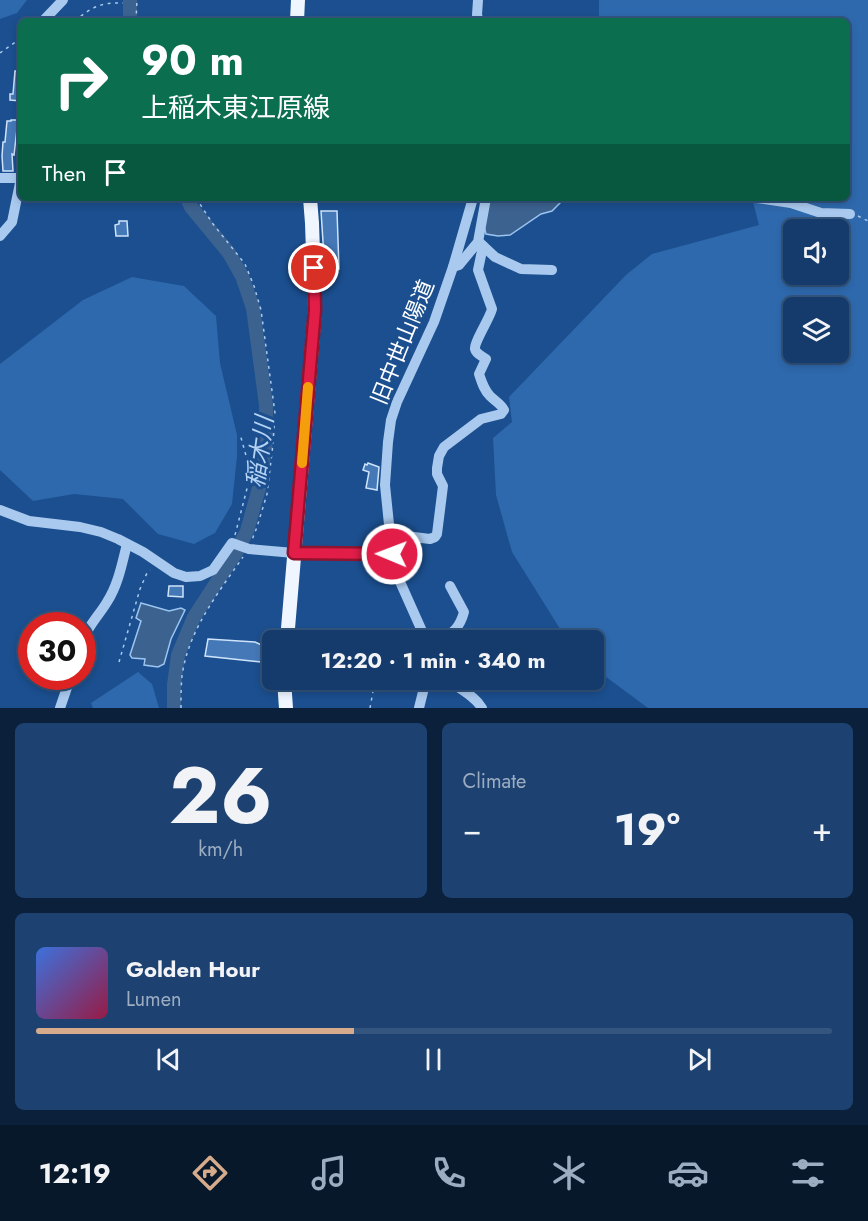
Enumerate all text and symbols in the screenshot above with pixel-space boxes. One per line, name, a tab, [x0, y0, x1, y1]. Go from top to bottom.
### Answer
text: 90 m	[141, 30, 244, 91]
icon: right	[42, 42, 120, 120]
text: 上稲木東江原線	[141, 88, 330, 127]
icon: arrive	[99, 156, 132, 189]
text: Then	[42, 157, 87, 189]
map controls	[783, 219, 849, 363]
button: sound	[783, 219, 849, 285]
pin	[288, 242, 339, 293]
icon: arrive	[297, 251, 330, 284]
street label: 旧中世山陽道	[362, 275, 442, 409]
button: layers	[783, 297, 849, 363]
water label: 稲木川	[237, 411, 282, 490]
position arrow	[360, 522, 424, 586]
speed limit sign: 30	[18, 612, 96, 690]
text: 12:20 · 1 min · 340 m	[320, 644, 546, 676]
text: 26	[169, 740, 272, 852]
text: Climate	[463, 767, 526, 796]
text: 19°	[614, 797, 680, 862]
text: −	[463, 806, 482, 853]
text: +	[812, 806, 832, 853]
text: km/h	[198, 835, 243, 864]
text: Golden Hour	[126, 953, 260, 985]
text: Lumen	[126, 985, 182, 1014]
icon: previous	[152, 1043, 185, 1076]
icon: pause	[417, 1043, 450, 1076]
icon: next	[683, 1043, 716, 1076]
icon: directions	[189, 1152, 231, 1194]
icon: music	[308, 1152, 350, 1194]
icon: phone	[428, 1152, 470, 1194]
icon: climate	[548, 1152, 590, 1194]
icon: car	[667, 1152, 709, 1194]
icon: filters	[787, 1152, 829, 1194]
text: 12:19	[39, 1154, 111, 1193]

